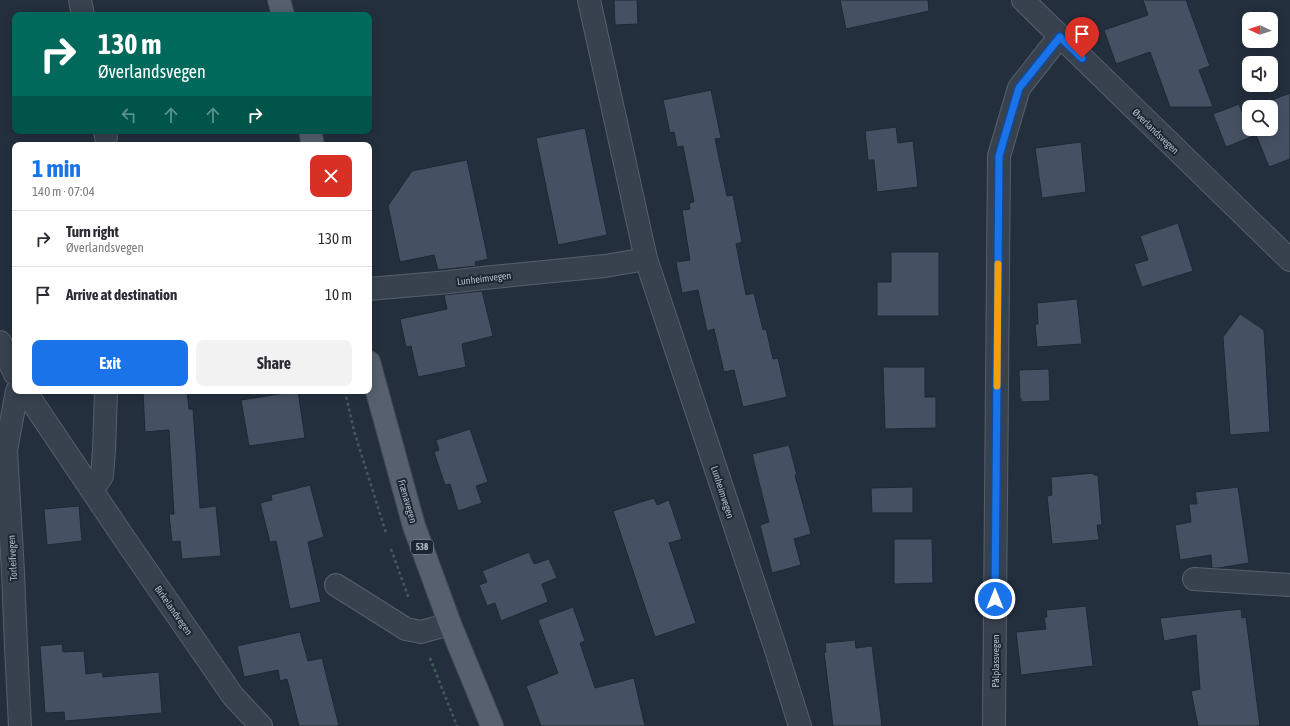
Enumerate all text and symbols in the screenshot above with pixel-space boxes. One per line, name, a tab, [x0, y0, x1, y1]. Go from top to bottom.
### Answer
north arrow	[1242, 12, 1278, 48]
map controls	[1242, 12, 1278, 136]
pin	[1065, 17, 1099, 58]
icon: arrive	[1071, 23, 1093, 45]
icon: right	[32, 28, 84, 80]
text: 130 m	[98, 28, 161, 60]
button: sound	[1242, 56, 1278, 92]
text: Øverlandsvegen	[98, 61, 206, 82]
button: search	[1242, 100, 1278, 136]
icon: left	[118, 104, 140, 126]
icon: ahead	[160, 104, 182, 126]
icon: ahead	[202, 104, 224, 126]
icon: right	[244, 104, 266, 126]
street label: Øverlandsvegen	[1130, 107, 1181, 156]
text: 1 min	[32, 155, 81, 182]
button: close	[310, 155, 352, 197]
text: 140 m · 07:04	[32, 184, 95, 199]
text: Turn right	[66, 223, 119, 240]
icon: right	[32, 228, 54, 250]
text: 130 m	[318, 230, 352, 247]
text: Øverlandsvegen	[66, 240, 144, 255]
street label: Lunheimvegen	[456, 270, 512, 287]
icon: arrive	[32, 284, 54, 306]
text: Arrive at destination	[66, 286, 177, 303]
text: 10 m	[325, 286, 352, 303]
button: Exit	[32, 340, 188, 386]
button: Share	[196, 340, 352, 386]
street label: Lunheimvegen	[709, 465, 736, 520]
street label: Frænavegen	[396, 478, 419, 524]
street label: Torleifvegen	[6, 535, 19, 581]
road number: 538	[411, 540, 433, 554]
position arrow	[974, 578, 1016, 620]
street label: Birkelandvegen	[153, 584, 195, 637]
street label: Pålplassvegen	[990, 634, 1001, 688]

